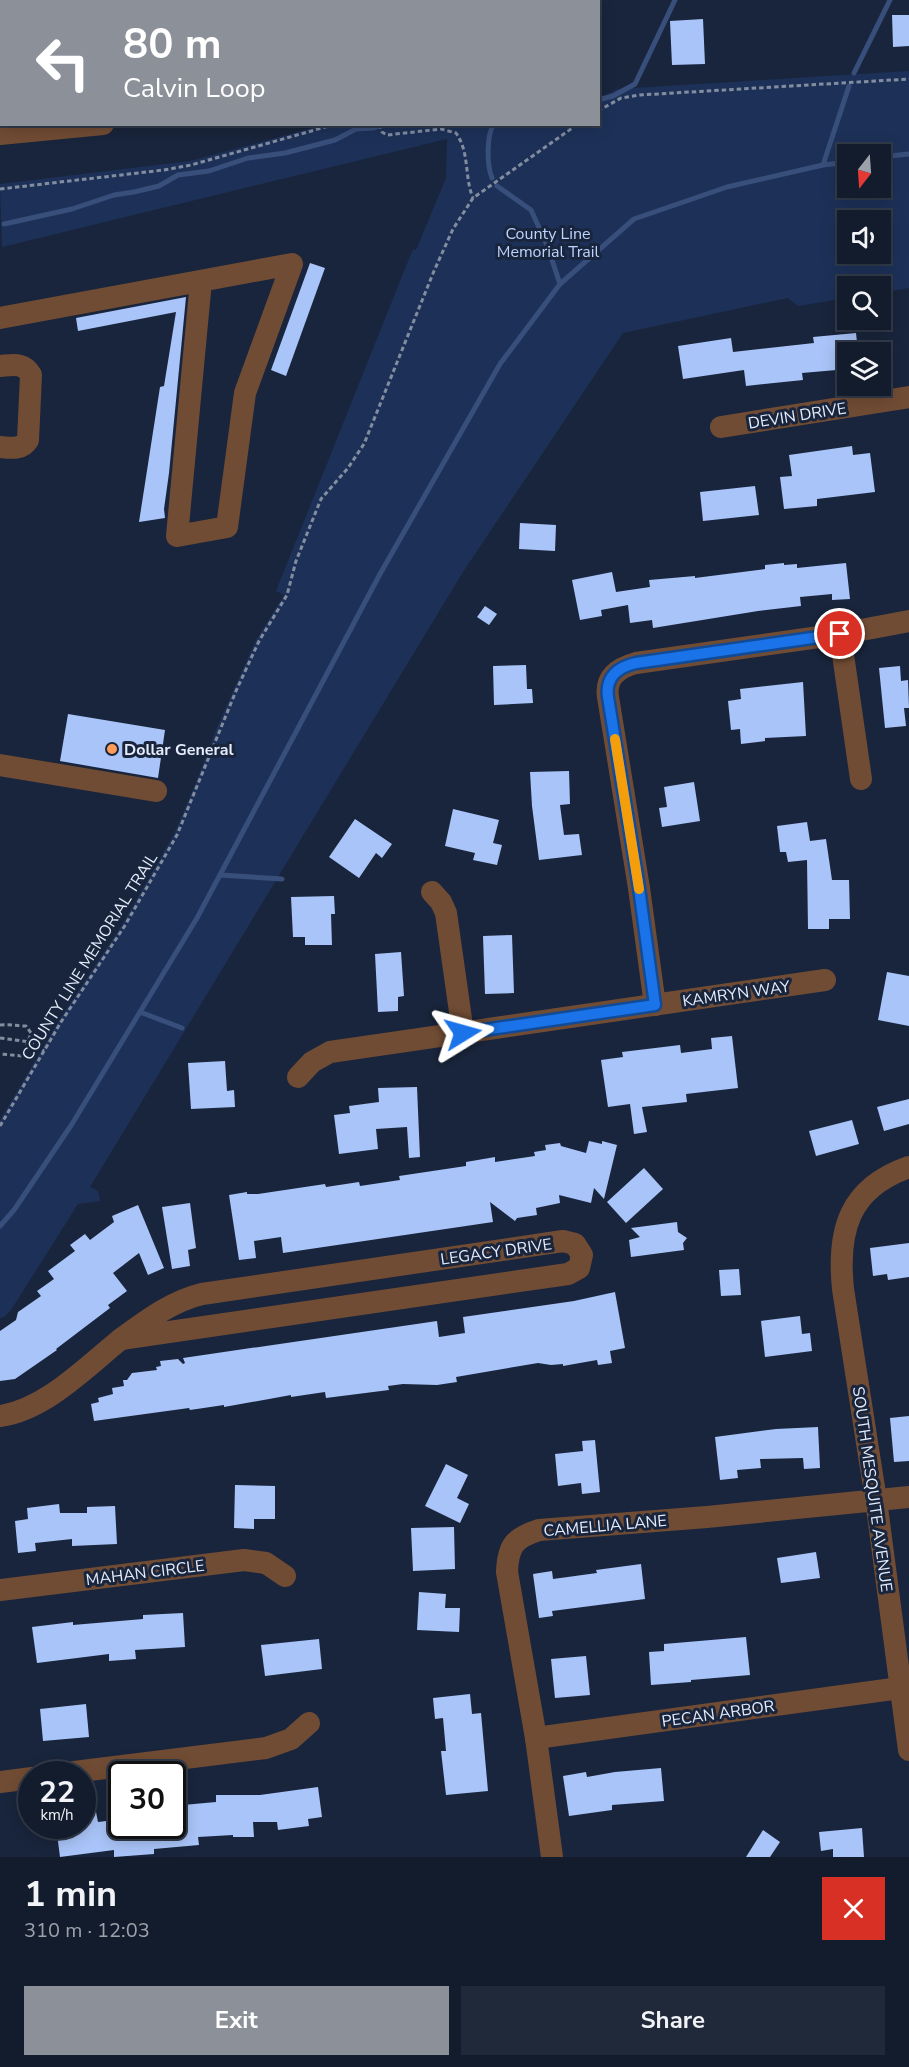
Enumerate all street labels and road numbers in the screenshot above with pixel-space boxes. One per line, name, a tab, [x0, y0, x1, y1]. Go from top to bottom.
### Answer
street label: DEVIN DRIVE	[746, 397, 848, 435]
street label: COUNTY LINE MEMORIAL TRAIL	[17, 848, 163, 1064]
street label: KAMRYN WAY	[681, 976, 792, 1012]
street label: LEGACY DRIVE	[439, 1233, 553, 1271]
street label: SOUTH MESQUITE AVENUE	[847, 1385, 897, 1593]
street label: CAMELLIA LANE	[543, 1510, 668, 1542]
street label: MAHAN CIRCLE	[85, 1555, 206, 1591]
street label: PECAN ARBOR	[660, 1695, 776, 1733]

